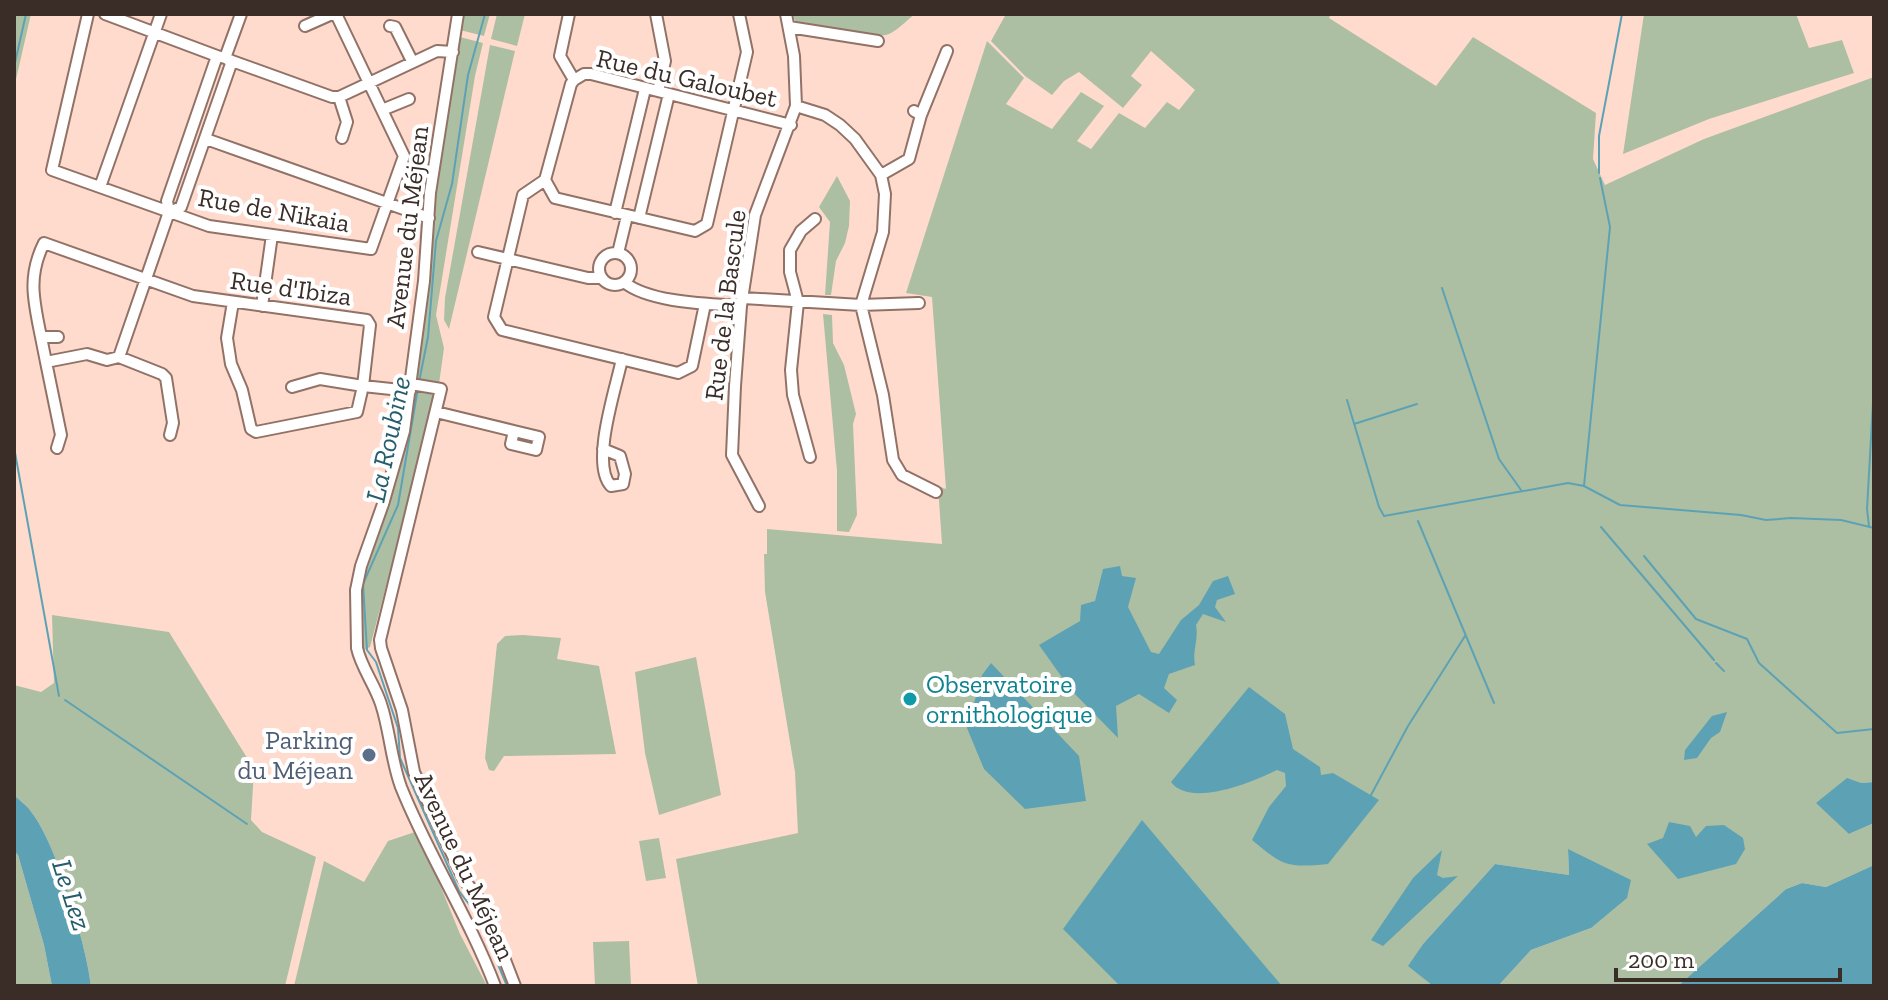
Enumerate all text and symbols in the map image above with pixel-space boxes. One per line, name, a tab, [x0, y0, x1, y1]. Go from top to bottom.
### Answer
street label: Rue du Galoubet	[593, 42, 781, 114]
street label: Avenue du Méjean	[379, 124, 435, 330]
street label: Rue de Nikaia	[196, 181, 353, 239]
street label: Rue de la Bascule	[697, 208, 753, 402]
street label: Rue d'Ibiza	[228, 264, 354, 312]
water label: La Roubine	[359, 373, 417, 505]
place label: Observatoire ornithologique	[926, 668, 1092, 730]
marker: Observatoire ornithologique	[901, 690, 919, 708]
place label: Parking du Méjean	[237, 724, 353, 786]
marker: Parking du Méjean	[360, 746, 378, 764]
street label: Avenue du Méjean	[407, 767, 523, 965]
water label: Le Lez	[45, 855, 99, 935]
scale bar	[1616, 932, 1840, 982]
text: 200 m	[1628, 945, 1694, 974]

